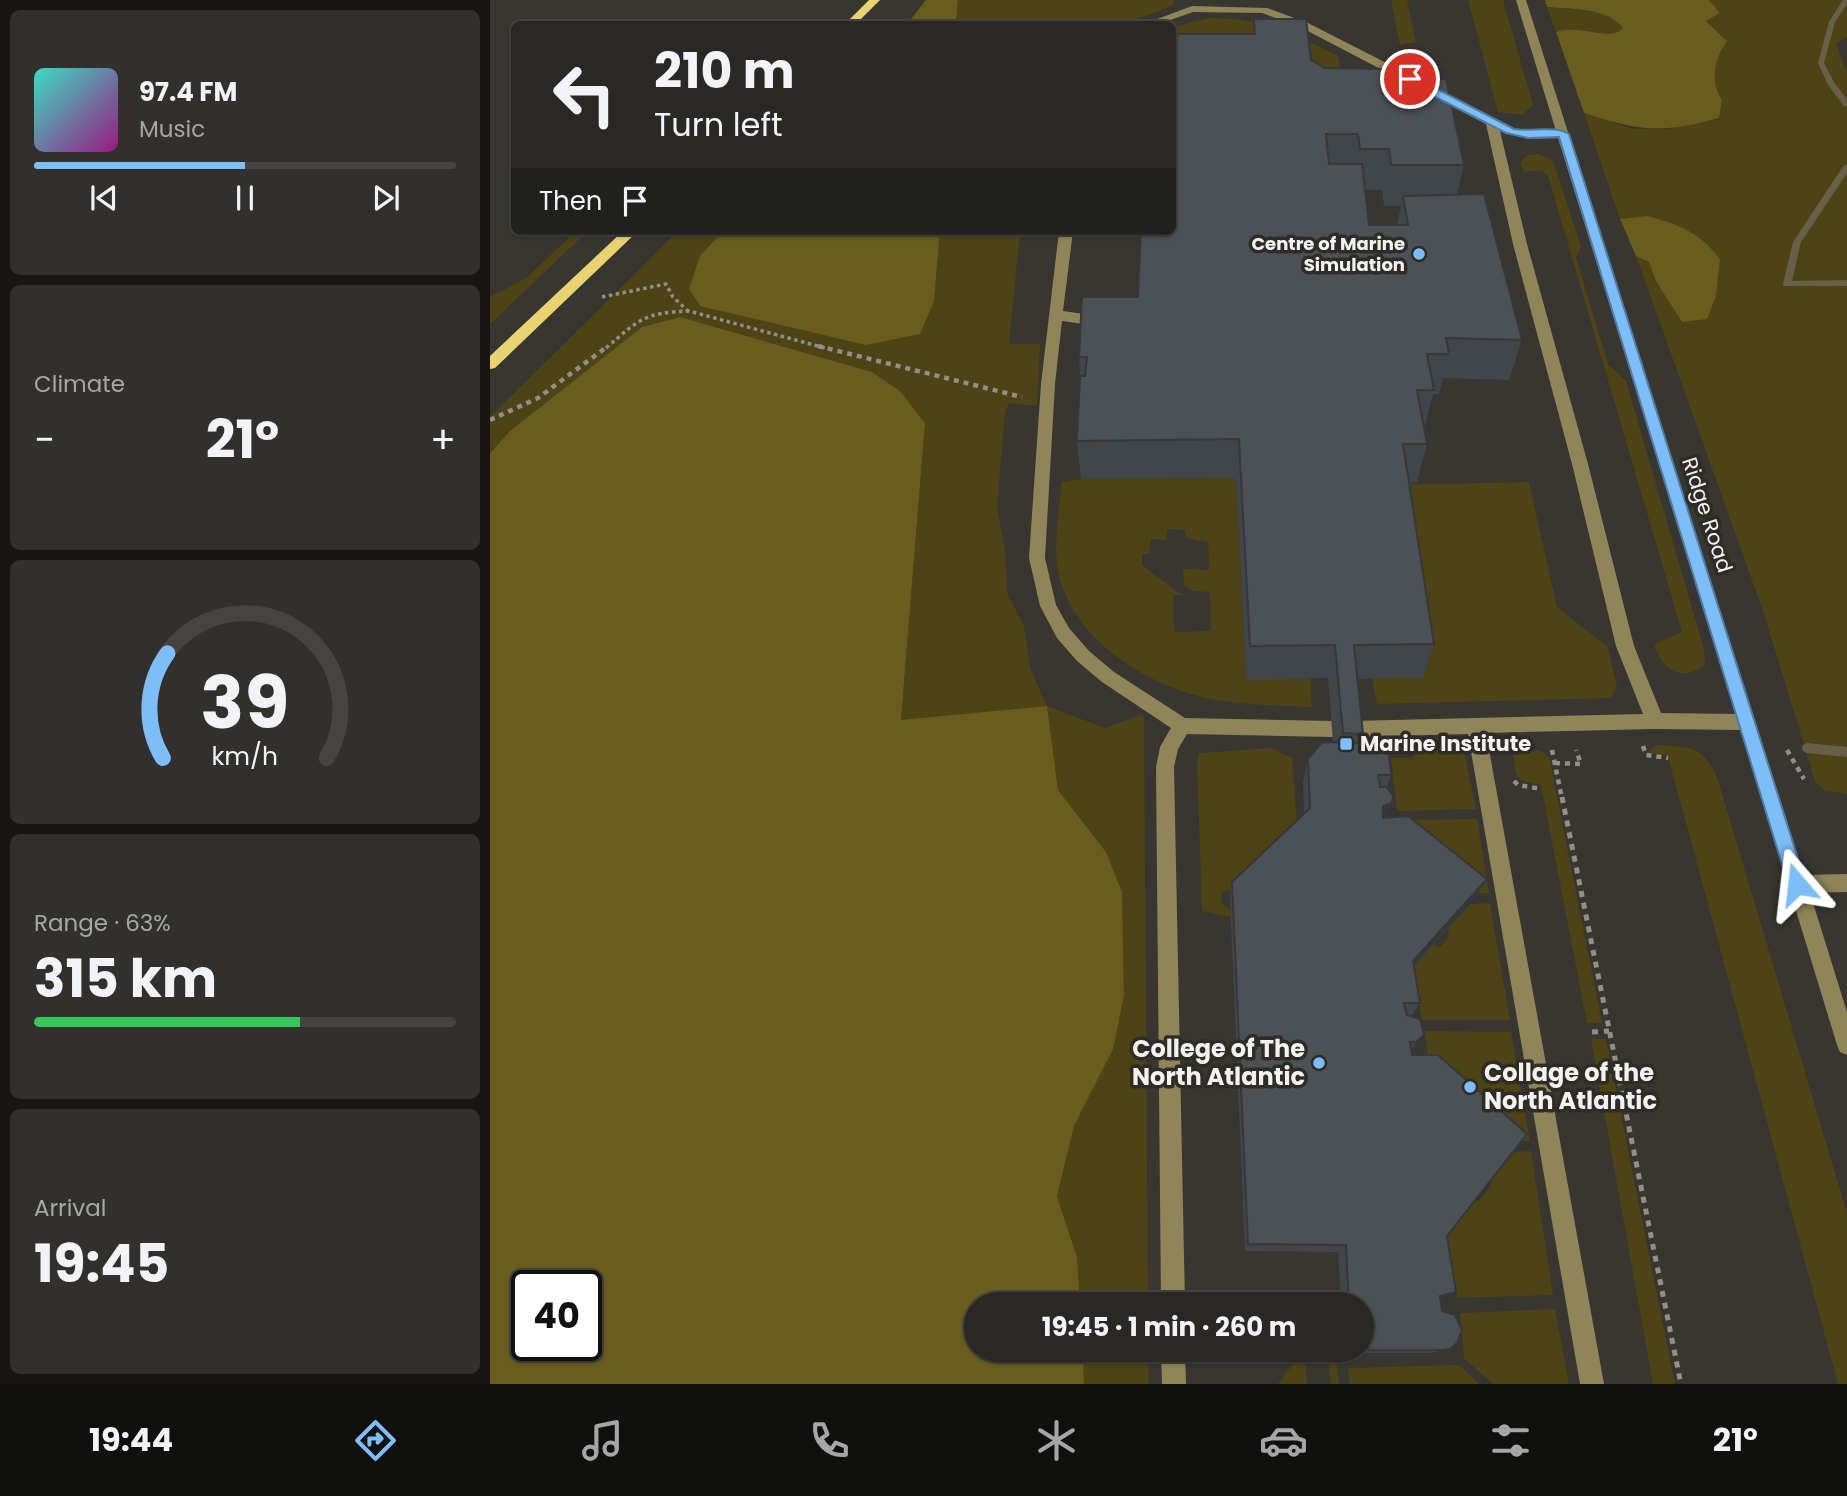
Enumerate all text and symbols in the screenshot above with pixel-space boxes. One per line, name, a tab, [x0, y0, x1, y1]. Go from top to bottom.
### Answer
text: 210 m	[654, 37, 795, 105]
icon: left	[539, 49, 630, 140]
pin	[1380, 49, 1440, 109]
icon: arrive	[1391, 60, 1429, 98]
text: 97.4 FM	[139, 74, 237, 110]
text: Turn left	[654, 102, 783, 147]
text: Music	[139, 113, 205, 145]
icon: previous	[85, 179, 123, 217]
icon: pause	[226, 179, 264, 217]
icon: next	[367, 179, 405, 217]
icon: arrive	[616, 182, 654, 220]
text: Then	[539, 183, 602, 219]
place label: Centre of Marine Simulation	[1251, 231, 1405, 277]
marker: Centre of Marine Simulation	[1411, 246, 1427, 262]
text: Climate	[34, 368, 125, 400]
text: 21°	[206, 403, 279, 476]
text: −	[34, 413, 55, 466]
text: +	[430, 413, 456, 466]
street label: Ridge Road	[1675, 454, 1740, 576]
text: 39	[201, 652, 289, 753]
place label: Marine Institute	[1360, 729, 1531, 758]
marker: Marine Institute	[1338, 736, 1354, 752]
text: km/h	[212, 739, 278, 774]
position arrow	[1760, 847, 1834, 921]
text: Range · 63%	[34, 907, 171, 939]
text: 315 km	[34, 942, 217, 1015]
place label: College of The North Atlantic	[1132, 1032, 1305, 1093]
marker: College of The North Atlantic	[1311, 1055, 1327, 1071]
place label: Collage of the North Atlantic	[1484, 1056, 1657, 1117]
marker: Collage of the North Atlantic	[1462, 1079, 1478, 1095]
text: Arrival	[34, 1192, 106, 1224]
text: 19:45	[34, 1227, 169, 1300]
speed limit sign: 40	[511, 1270, 602, 1361]
text: 19:45 · 1 min · 260 m	[1042, 1309, 1296, 1345]
icon: directions	[351, 1416, 400, 1465]
icon: music	[578, 1416, 627, 1465]
icon: phone	[805, 1416, 854, 1465]
icon: climate	[1032, 1416, 1081, 1465]
icon: car	[1259, 1416, 1308, 1465]
icon: filters	[1486, 1416, 1535, 1465]
text: 19:44	[89, 1417, 173, 1462]
text: 21°	[1713, 1417, 1758, 1462]

